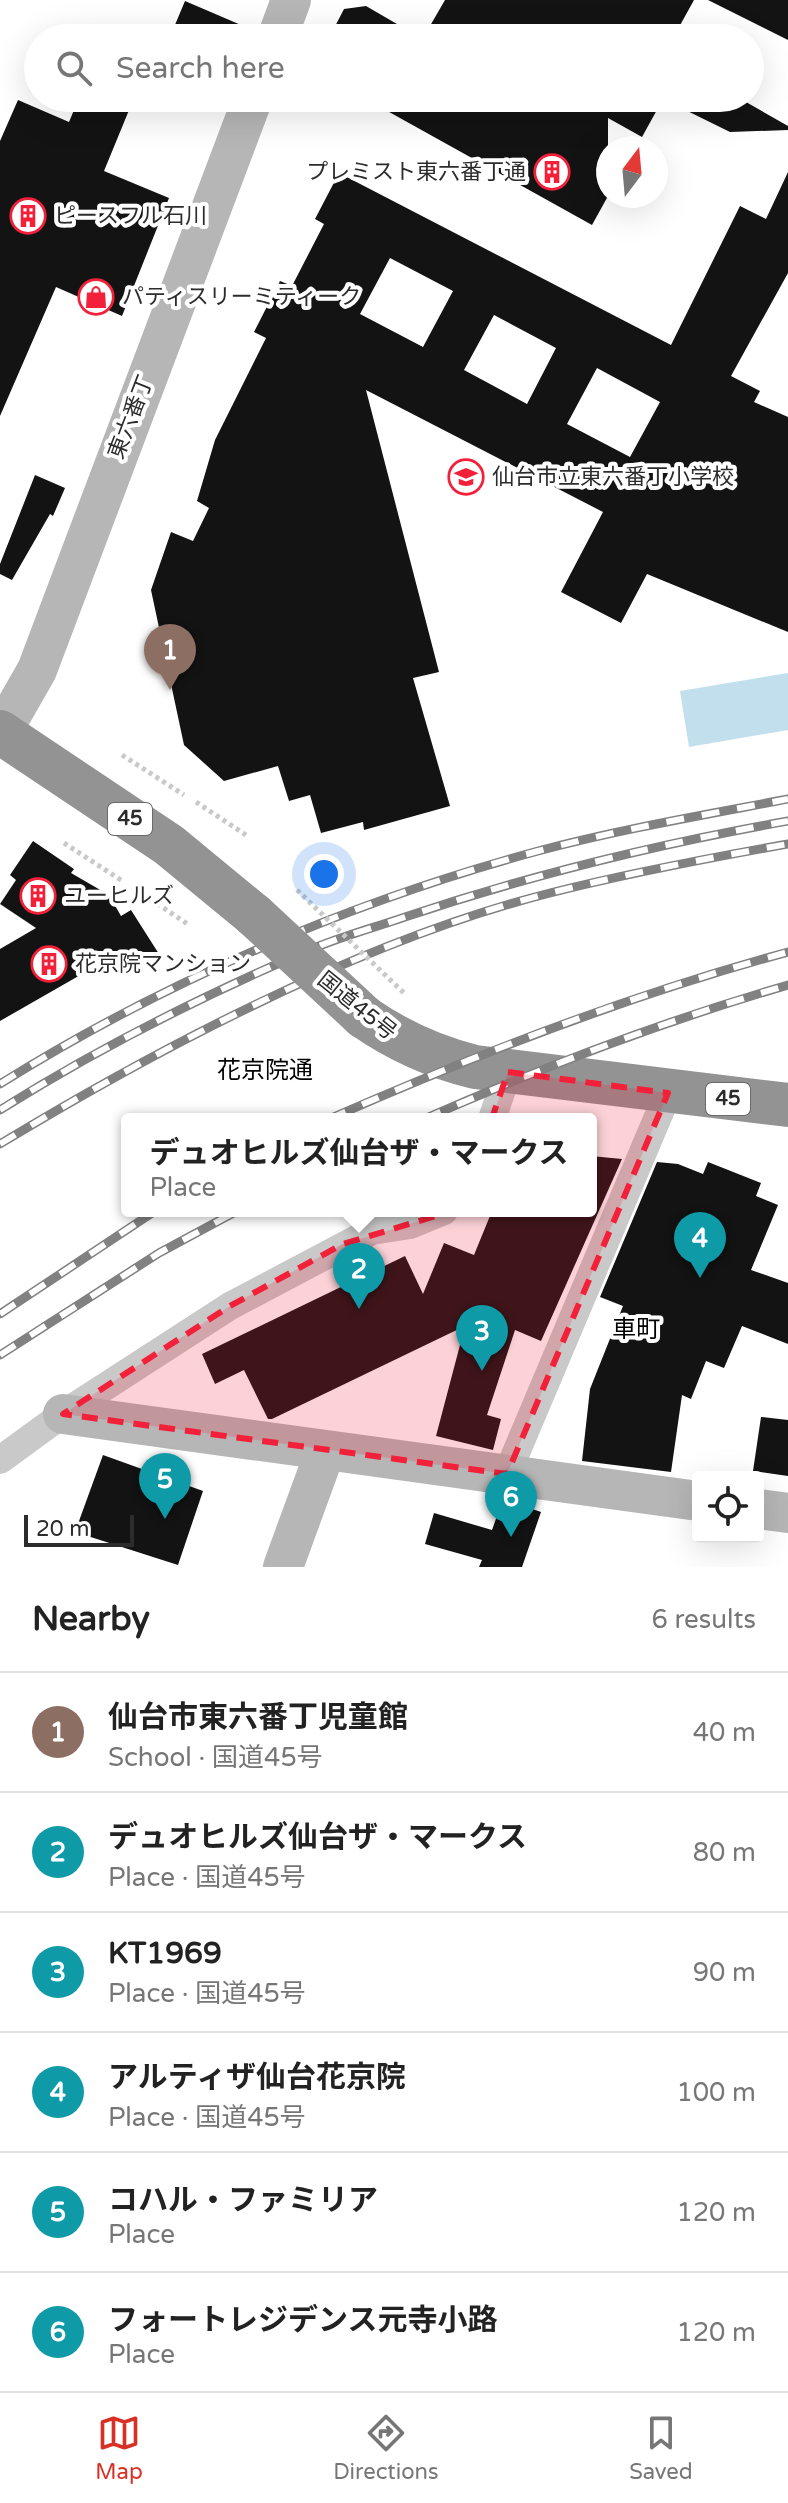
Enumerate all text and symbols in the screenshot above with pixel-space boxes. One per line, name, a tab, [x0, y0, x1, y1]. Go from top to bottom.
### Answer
search box	[24, 24, 764, 112]
icon: search	[52, 46, 96, 90]
text: Search here	[116, 50, 285, 87]
north arrow	[596, 136, 668, 208]
building icon: プレミスト東六番丁通	[533, 153, 571, 191]
place label: プレミスト東六番丁通	[306, 159, 526, 185]
building icon: ピースフル石川	[9, 197, 47, 235]
place label: ピースフル石川	[54, 203, 207, 229]
shop icon: パティスリーミティーク	[77, 278, 115, 316]
place label: パティスリーミティーク	[122, 284, 361, 310]
street label: 東六番丁	[103, 371, 159, 463]
school or university icon: 仙台市立東六番丁小学校	[447, 458, 485, 496]
place label: 仙台市立東六番丁小学校	[492, 464, 734, 490]
pin: 1	[144, 624, 196, 690]
road number: 45	[108, 803, 152, 835]
your location	[304, 854, 344, 894]
building icon: ユーヒルズ	[19, 877, 57, 915]
place label: ユーヒルズ	[64, 883, 174, 909]
building icon: 花京院マンション	[30, 945, 68, 983]
place label: 花京院マンション	[75, 951, 251, 977]
street label: 国道45号	[312, 966, 402, 1046]
district label: 花京院通	[217, 1056, 313, 1085]
road number: 45	[706, 1083, 750, 1115]
popup	[121, 1113, 597, 1217]
text: デュオヒルズ仙台ザ・マークス	[149, 1135, 569, 1172]
text: Place	[149, 1172, 216, 1203]
pin: 4	[674, 1212, 726, 1278]
pin: 2	[333, 1243, 385, 1309]
pin: 3	[456, 1305, 508, 1371]
district label: 車町	[612, 1315, 660, 1344]
pin: 5	[139, 1453, 191, 1519]
pin: 6	[485, 1471, 537, 1537]
map controls	[692, 1471, 764, 1543]
button: locate	[692, 1471, 764, 1543]
scale bar	[24, 1511, 134, 1547]
text: 20 m	[36, 1516, 90, 1542]
text: Nearby	[32, 1599, 150, 1640]
text: 6 results	[651, 1604, 756, 1635]
text: 仙台市東六番丁児童館	[108, 1699, 408, 1736]
text: 1	[50, 1717, 66, 1748]
text: 40 m	[693, 1717, 756, 1748]
text: School · 国道45号	[108, 1742, 323, 1773]
text: デュオヒルズ仙台ザ・マークス	[108, 1819, 527, 1856]
text: 2	[50, 1837, 66, 1868]
text: 80 m	[693, 1837, 756, 1868]
text: Place · 国道45号	[108, 1862, 306, 1893]
text: KT1969	[108, 1935, 222, 1972]
text: 3	[50, 1957, 66, 1988]
text: 90 m	[693, 1957, 756, 1988]
text: Place · 国道45号	[108, 1978, 306, 2009]
text: アルティザ仙台花京院	[108, 2059, 406, 2096]
text: 4	[50, 2077, 66, 2108]
text: 100 m	[676, 2077, 756, 2108]
text: Place · 国道45号	[108, 2102, 306, 2133]
text: コハル・ファミリア	[108, 2182, 378, 2219]
text: 5	[50, 2197, 66, 2228]
text: 120 m	[676, 2197, 756, 2228]
text: Place	[108, 2219, 175, 2250]
text: フォートレジデンス元寺小路	[108, 2302, 497, 2339]
text: 6	[50, 2317, 66, 2348]
text: 120 m	[676, 2317, 756, 2348]
text: Place	[108, 2339, 175, 2370]
tab: Map	[95, 2411, 143, 2485]
tab: Directions	[333, 2411, 439, 2485]
tab: Saved	[629, 2411, 693, 2485]

